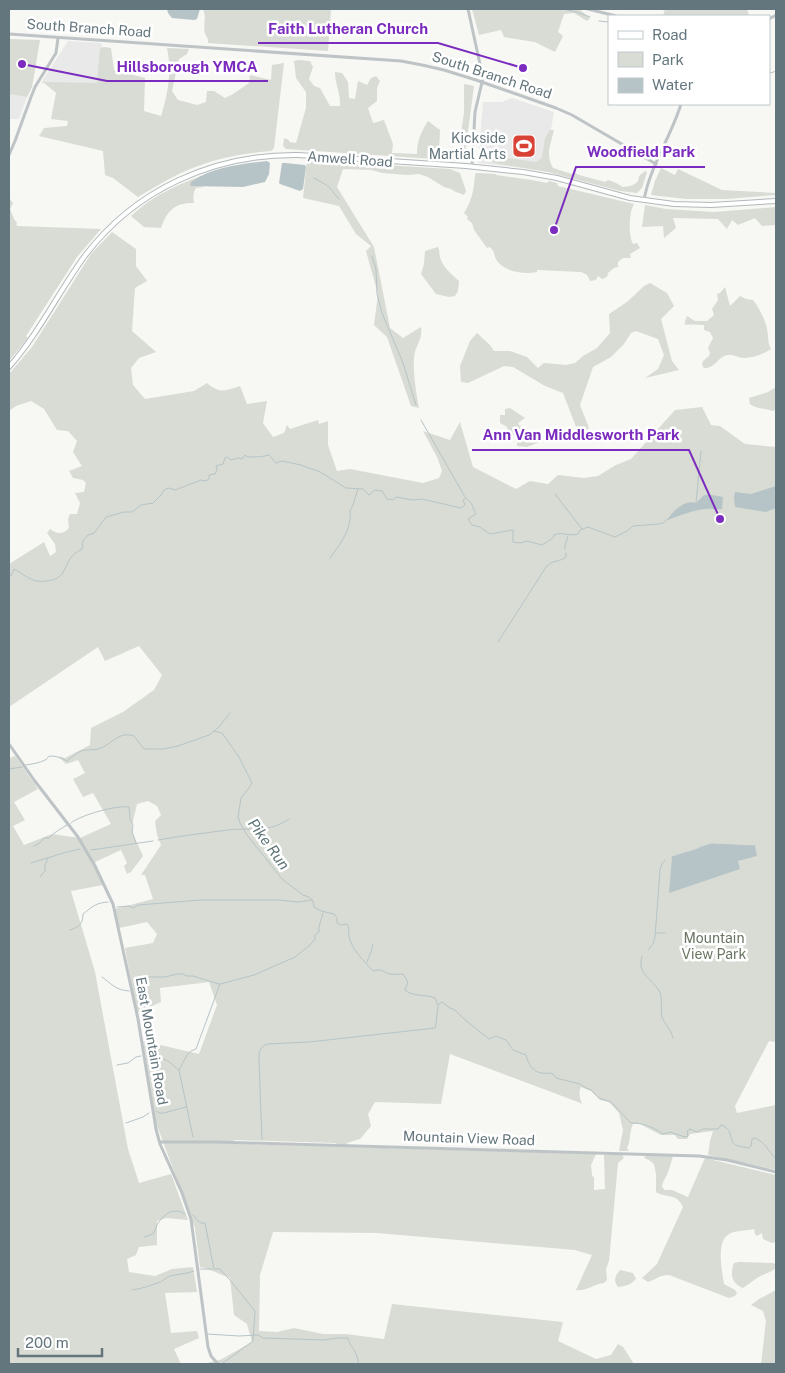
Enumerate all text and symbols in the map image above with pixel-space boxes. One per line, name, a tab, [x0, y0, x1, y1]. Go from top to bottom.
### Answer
callout: Faith Lutheran Church	[258, 13, 438, 43]
legend	[608, 15, 770, 105]
street label: South Branch Road	[26, 16, 152, 40]
text: Faith Lutheran Church	[268, 20, 428, 37]
text: Road	[652, 26, 688, 43]
street label: South Branch Road	[430, 48, 554, 102]
callout: Hillsborough YMCA	[107, 51, 268, 81]
text: Park	[652, 51, 684, 68]
text: Hillsborough YMCA	[116, 58, 258, 75]
text: Water	[652, 76, 694, 93]
place label: Kickside Martial Arts	[429, 130, 506, 162]
sports icon: Kickside Martial Arts	[511, 133, 537, 159]
callout: Woodfield Park	[576, 137, 705, 167]
text: Woodfield Park	[587, 143, 696, 160]
street label: Amwell Road	[307, 148, 393, 170]
callout: Ann Van Middlesworth Park	[472, 420, 689, 450]
text: Ann Van Middlesworth Park	[482, 426, 680, 443]
water label: Pike Run	[245, 815, 293, 873]
park label: Mountain View Park	[682, 930, 747, 962]
street label: East Mountain Road	[133, 976, 171, 1106]
street label: Mountain View Road	[403, 1128, 535, 1148]
scale bar	[18, 1326, 101, 1358]
text: 200 m	[25, 1334, 69, 1351]

